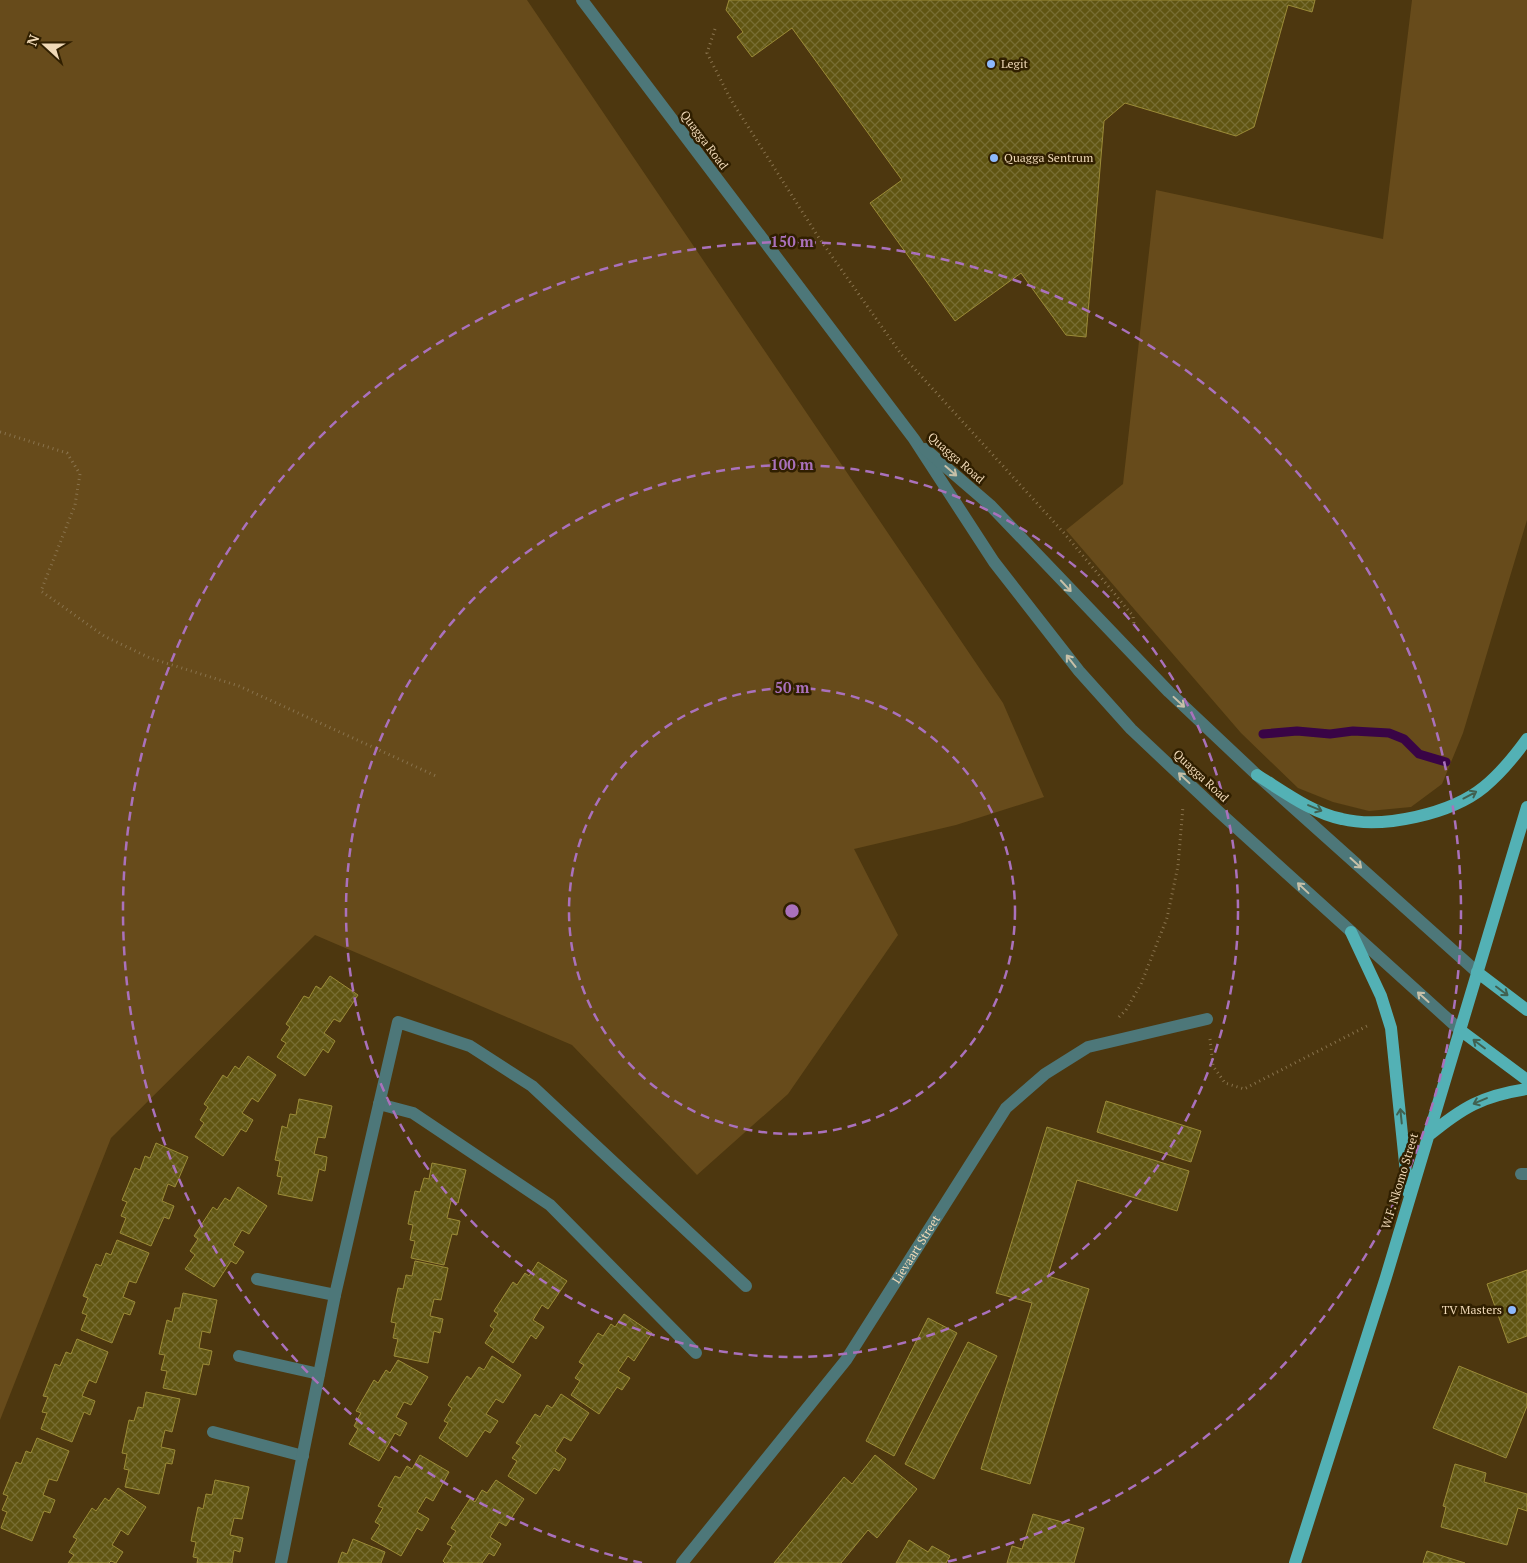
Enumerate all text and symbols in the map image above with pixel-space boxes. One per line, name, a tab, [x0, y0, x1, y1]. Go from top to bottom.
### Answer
north arrow	[20, 20, 70, 70]
text: N	[22, 31, 43, 49]
place label: Legit	[1001, 56, 1029, 71]
marker: Legit	[985, 58, 997, 70]
street label: Quagga Road	[677, 107, 732, 173]
place label: Quagga Sentrum	[1004, 150, 1094, 165]
marker: Quagga Sentrum	[988, 152, 1000, 164]
text: 150 m	[770, 231, 814, 251]
street label: Quagga Road	[925, 429, 988, 487]
text: 100 m	[770, 454, 814, 474]
one-way arrow	[944, 465, 957, 477]
one-way arrow	[1060, 579, 1072, 592]
one-way arrow	[1065, 655, 1076, 668]
text: 50 m	[775, 677, 810, 697]
one-way arrow	[1173, 696, 1185, 708]
street label: Quagga Road	[1171, 746, 1232, 805]
one-way arrow	[1177, 772, 1190, 784]
one-way arrow	[1462, 790, 1477, 799]
one-way arrow	[1307, 804, 1322, 814]
one-way arrow	[1349, 857, 1362, 869]
one-way arrow	[1296, 882, 1309, 894]
centre of rings	[783, 902, 801, 920]
one-way arrow	[1495, 986, 1509, 996]
one-way arrow	[1417, 991, 1430, 1003]
one-way arrow	[1472, 1039, 1486, 1049]
one-way arrow	[1473, 1096, 1488, 1106]
one-way arrow	[1396, 1108, 1406, 1124]
street label: W.F. Nkomo Street	[1378, 1131, 1421, 1231]
street label: Lievaart Street	[888, 1212, 943, 1286]
place label: TV Masters	[1442, 1302, 1502, 1317]
marker: TV Masters	[1506, 1304, 1518, 1316]

